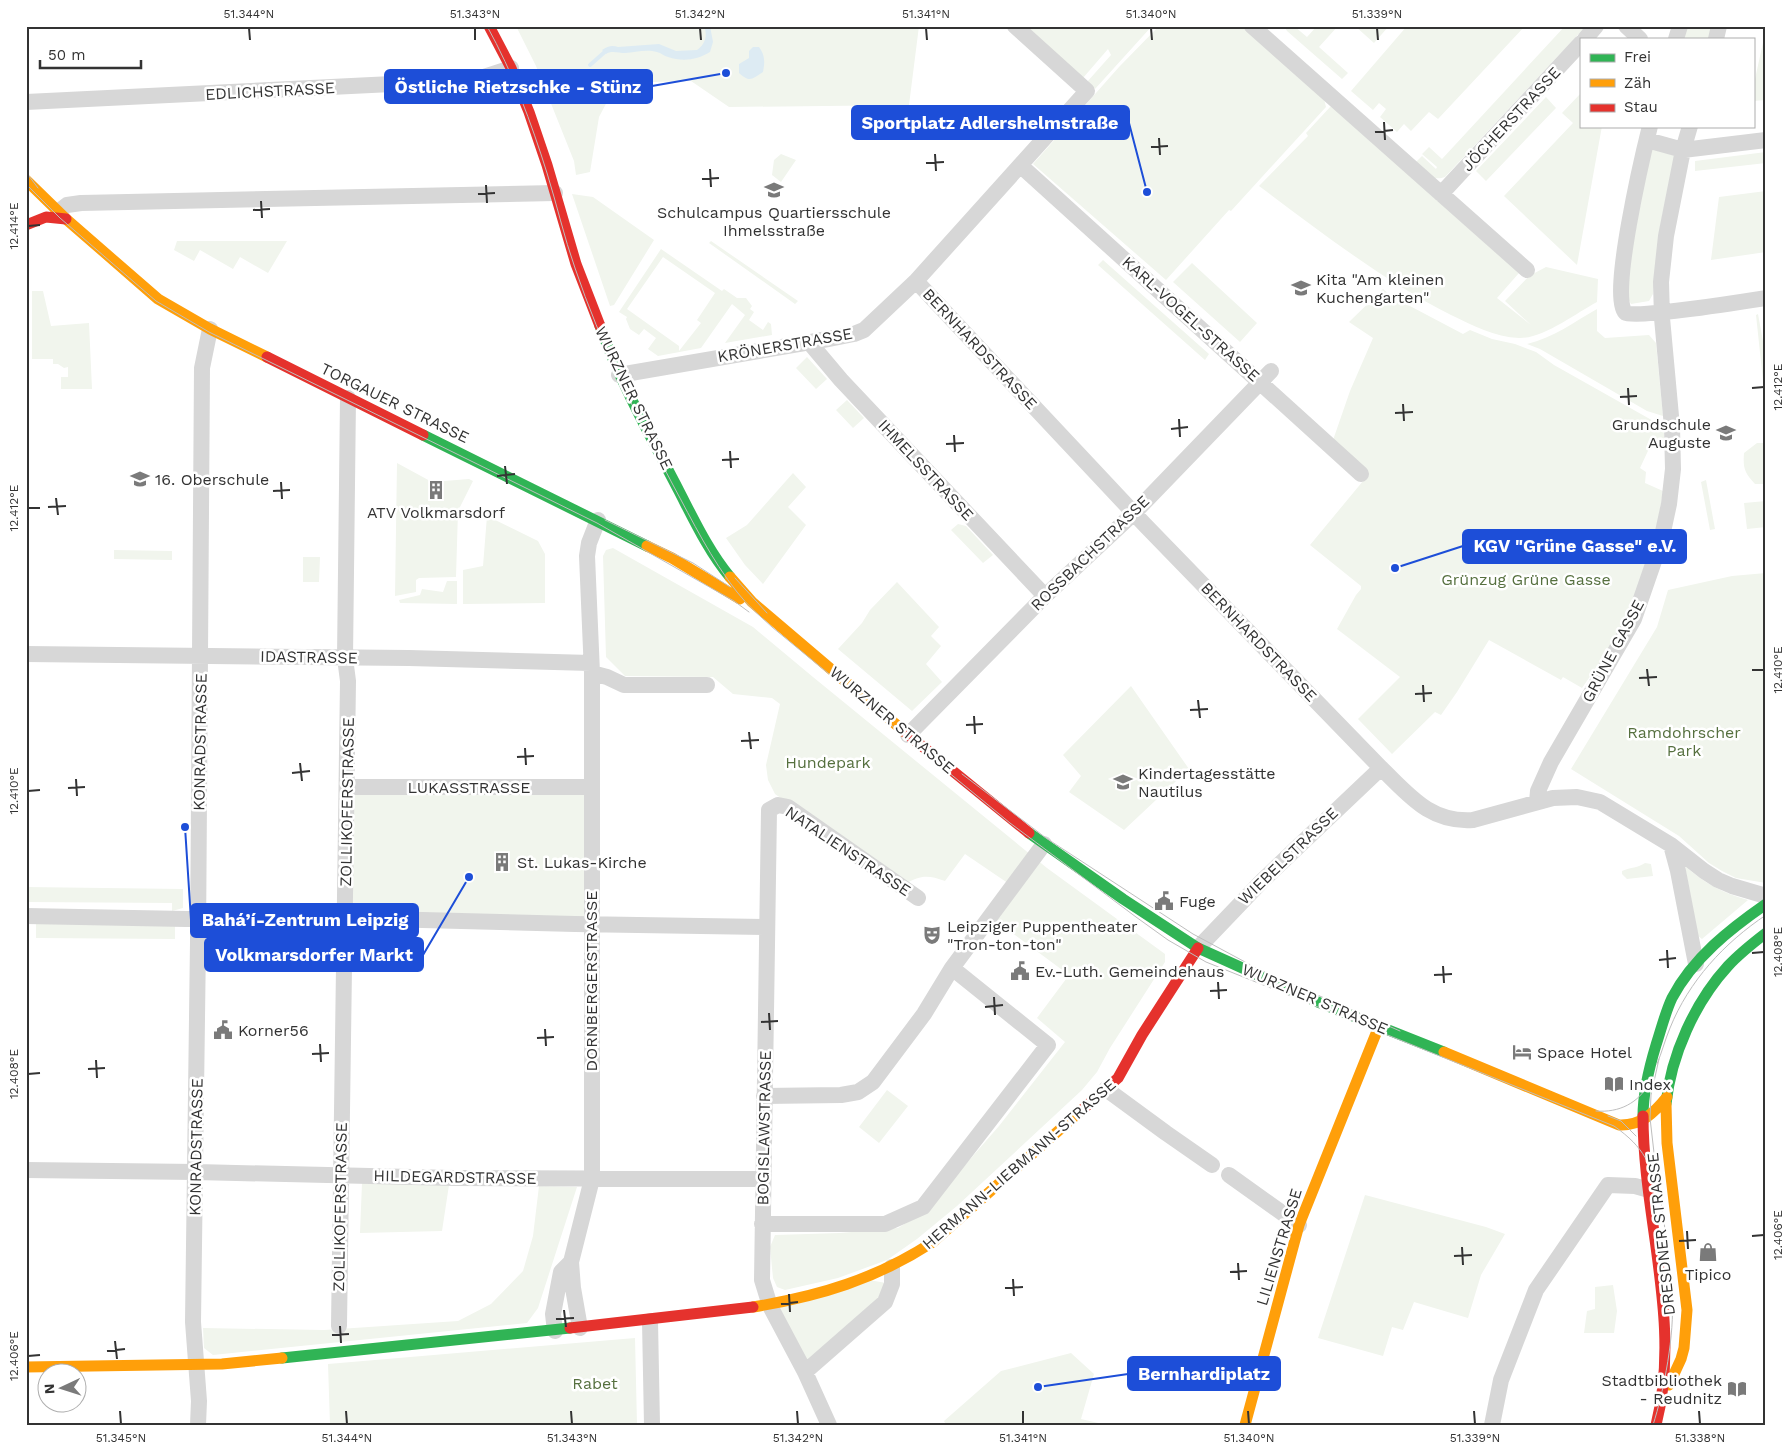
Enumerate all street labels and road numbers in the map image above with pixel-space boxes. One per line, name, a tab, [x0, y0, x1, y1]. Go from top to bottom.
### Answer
street label: JÖCHERSTRASSE	[1458, 63, 1564, 175]
street label: EDLICHSTRASSE	[205, 78, 335, 104]
street label: KARL-VOGEL-STRASSE	[1118, 252, 1264, 386]
street label: BERNHARDSTRASSE	[919, 284, 1041, 414]
street label: WURZNER STRASSE	[591, 323, 677, 473]
street label: KRÖNERSTRASSE	[716, 324, 854, 366]
street label: TORGAUER STRASSE	[318, 359, 472, 447]
street label: IHMELSSTRASSE	[874, 415, 978, 525]
street label: ROSSBACHSTRASSE	[1027, 491, 1153, 615]
street label: BERNHARDSTRASSE	[1197, 578, 1321, 706]
street label: GRÜNE GASSE	[1578, 596, 1648, 706]
street label: IDASTRASSE	[260, 647, 358, 667]
street label: WURZNER STRASSE	[826, 662, 958, 778]
street label: KONRADSTRASSE	[189, 673, 211, 811]
street label: ZOLLIKOFERSTRASSE	[336, 717, 358, 887]
street label: LUKASSTRASSE	[407, 778, 531, 797]
street label: NATALIENSTRASSE	[782, 802, 914, 900]
street label: WIEBELSTRASSE	[1234, 803, 1342, 909]
street label: DORNBERGERSTRASSE	[582, 891, 601, 1071]
street label: WURZNER STRASSE	[1239, 960, 1391, 1038]
street label: BOGISLAWSTRASSE	[753, 1050, 775, 1206]
street label: HERMANN-LIEBMANN-STRASSE	[918, 1075, 1120, 1253]
street label: KONRADSTRASSE	[185, 1078, 207, 1216]
street label: ZOLLIKOFERSTRASSE	[329, 1122, 351, 1292]
street label: DRESDNER STRASSE	[1643, 1152, 1679, 1316]
street label: HILDEGARDSTRASSE	[373, 1166, 537, 1188]
street label: LILIENSTRASSE	[1252, 1186, 1306, 1308]

